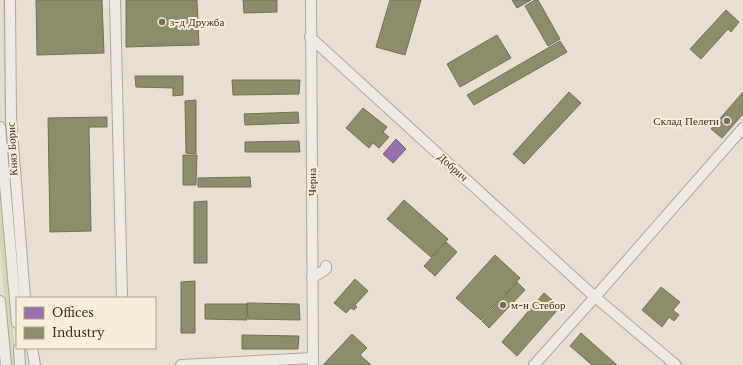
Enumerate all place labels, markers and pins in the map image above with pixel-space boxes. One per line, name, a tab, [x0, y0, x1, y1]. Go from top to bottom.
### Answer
place label: з-д Дружба	[170, 15, 224, 29]
marker: з-д Дружба	[157, 17, 167, 27]
place label: Склад Пелети	[653, 114, 719, 128]
marker: Склад Пелети	[722, 116, 732, 126]
place label: м-н Стебор	[511, 298, 566, 312]
marker: м-н Стебор	[498, 300, 508, 310]

